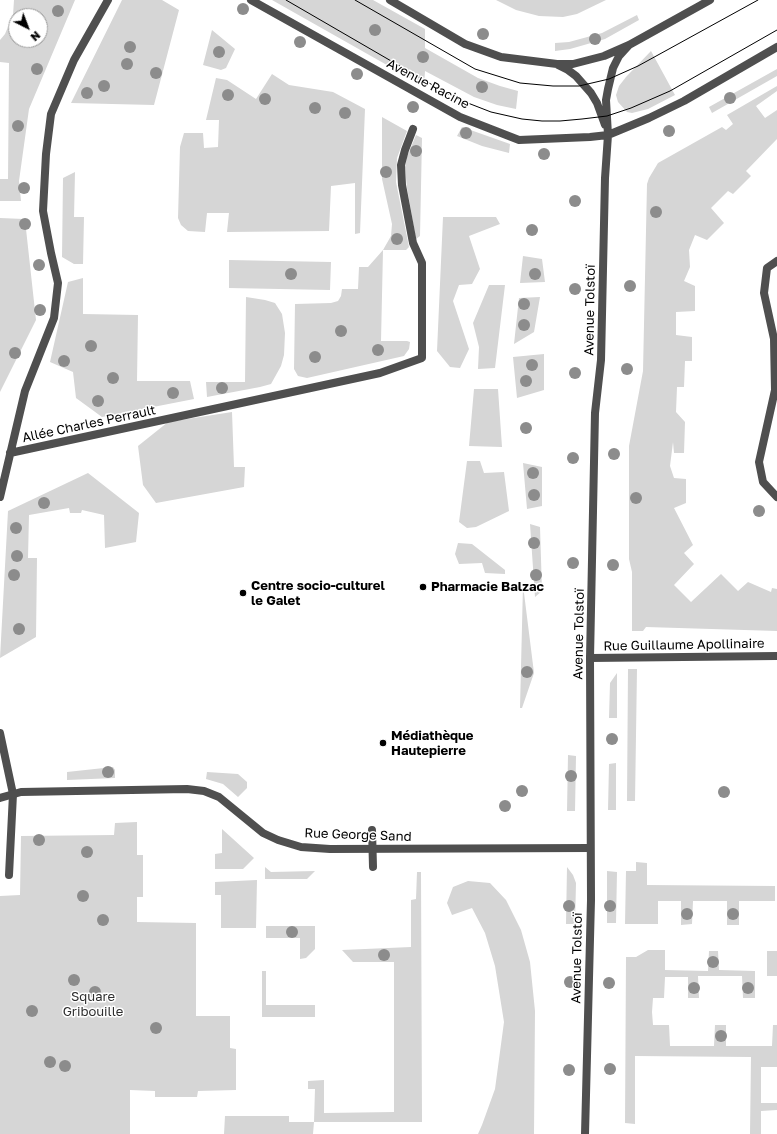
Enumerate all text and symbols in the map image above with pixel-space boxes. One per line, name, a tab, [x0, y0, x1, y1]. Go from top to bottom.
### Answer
north arrow	[8, 8, 48, 48]
text: N	[28, 29, 43, 44]
street label: Avenue Racine	[384, 56, 472, 112]
street label: Avenue Tolstoï	[581, 264, 599, 356]
street label: Allée Charles Perrault	[21, 402, 157, 446]
place label: Centre socio-culturel le Galet	[251, 578, 385, 609]
place label: Pharmacie Balzac	[431, 579, 544, 595]
marker: Pharmacie Balzac	[418, 582, 428, 592]
marker: Centre socio-culturel le Galet	[238, 588, 248, 598]
street label: Avenue Tolstoï	[570, 588, 588, 680]
street label: Rue Guillaume Apollinaire	[603, 636, 765, 654]
place label: Médiathèque Hautepierre	[391, 728, 473, 759]
marker: Médiathèque Hautepierre	[378, 738, 388, 748]
street label: Rue George Sand	[304, 825, 412, 845]
street label: Avenue Tolstoï	[568, 912, 586, 1004]
park label: Square Gribouille	[63, 989, 123, 1020]

